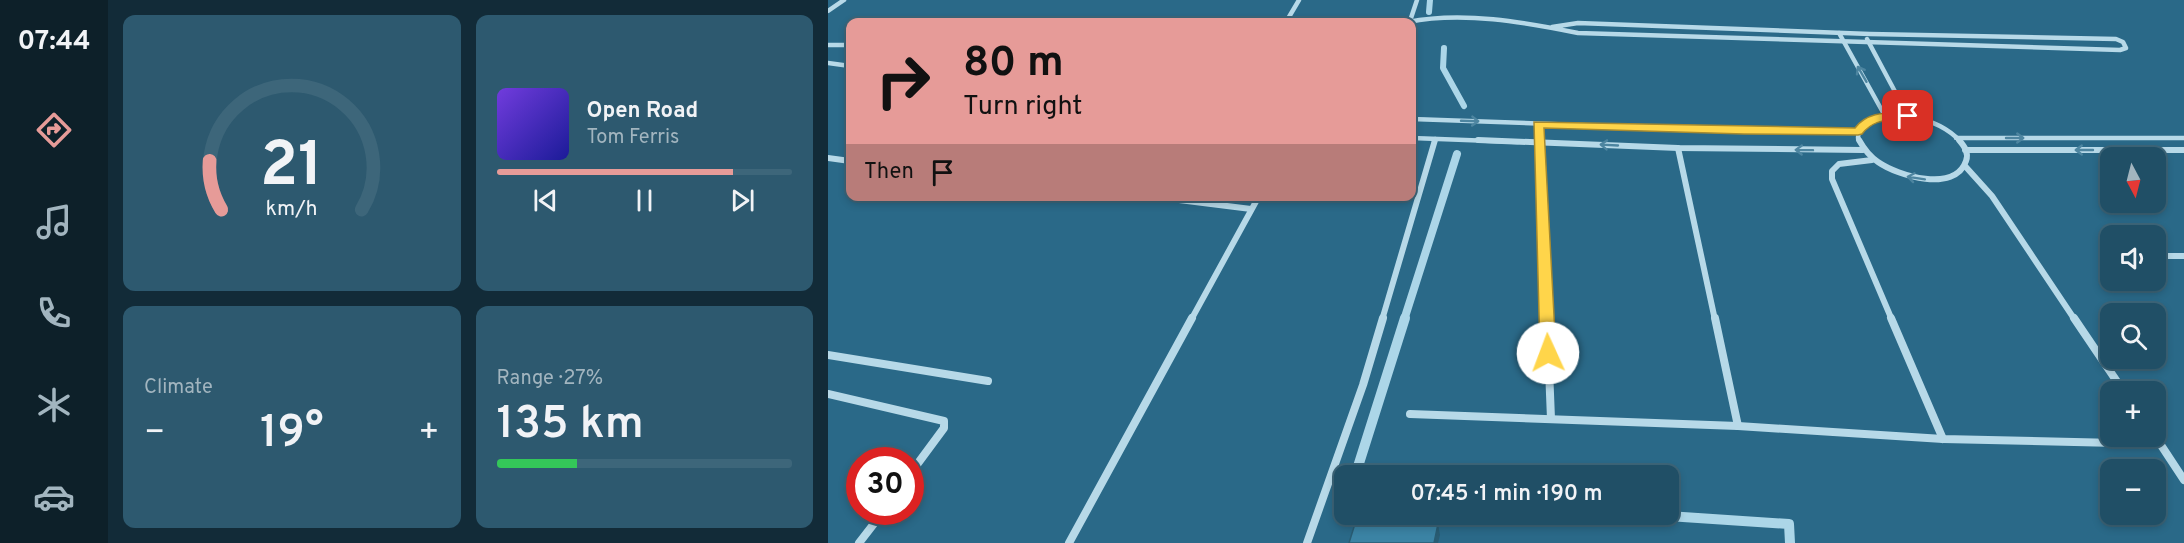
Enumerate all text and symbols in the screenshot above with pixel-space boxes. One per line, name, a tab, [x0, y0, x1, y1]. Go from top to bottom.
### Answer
text: 07:44	[17, 25, 91, 59]
text: 80 m	[963, 38, 1064, 91]
icon: right	[864, 42, 942, 120]
one-way arrow	[1856, 66, 1867, 84]
text: Turn right	[963, 90, 1082, 124]
pin	[1882, 90, 1933, 141]
text: Open Road	[587, 98, 698, 125]
icon: arrive	[1891, 99, 1924, 132]
icon: directions	[33, 109, 75, 151]
one-way arrow	[1459, 116, 1479, 127]
text: Tom Ferris	[587, 125, 679, 151]
text: 21	[260, 129, 323, 208]
one-way arrow	[2004, 132, 2024, 144]
one-way arrow	[1600, 140, 1620, 151]
one-way arrow	[1795, 144, 1815, 156]
one-way arrow	[2074, 144, 2094, 156]
north arrow	[2100, 147, 2166, 213]
map controls	[2100, 147, 2166, 525]
icon: arrive	[926, 156, 959, 189]
text: Then	[864, 159, 914, 186]
one-way arrow	[1907, 172, 1926, 183]
icon: previous	[529, 184, 562, 217]
icon: pause	[628, 184, 661, 217]
icon: next	[726, 184, 759, 217]
text: km/h	[266, 196, 318, 223]
icon: music	[33, 201, 75, 243]
button: sound	[2100, 225, 2166, 291]
icon: phone	[33, 292, 75, 334]
button: search	[2100, 303, 2166, 369]
position arrow	[1516, 321, 1580, 385]
text: Range · 27%	[497, 366, 603, 392]
text: Climate	[144, 375, 213, 401]
button: +	[2100, 381, 2166, 447]
icon: climate	[33, 384, 75, 426]
text: 135 km	[497, 397, 644, 454]
text: 19°	[260, 406, 324, 463]
text: −	[144, 413, 165, 455]
text: +	[418, 413, 439, 455]
speed limit sign: 30	[846, 447, 924, 525]
button: −	[2100, 459, 2166, 525]
icon: car	[33, 476, 75, 518]
text: 07:45 · 1 min · 190 m	[1410, 481, 1603, 508]

